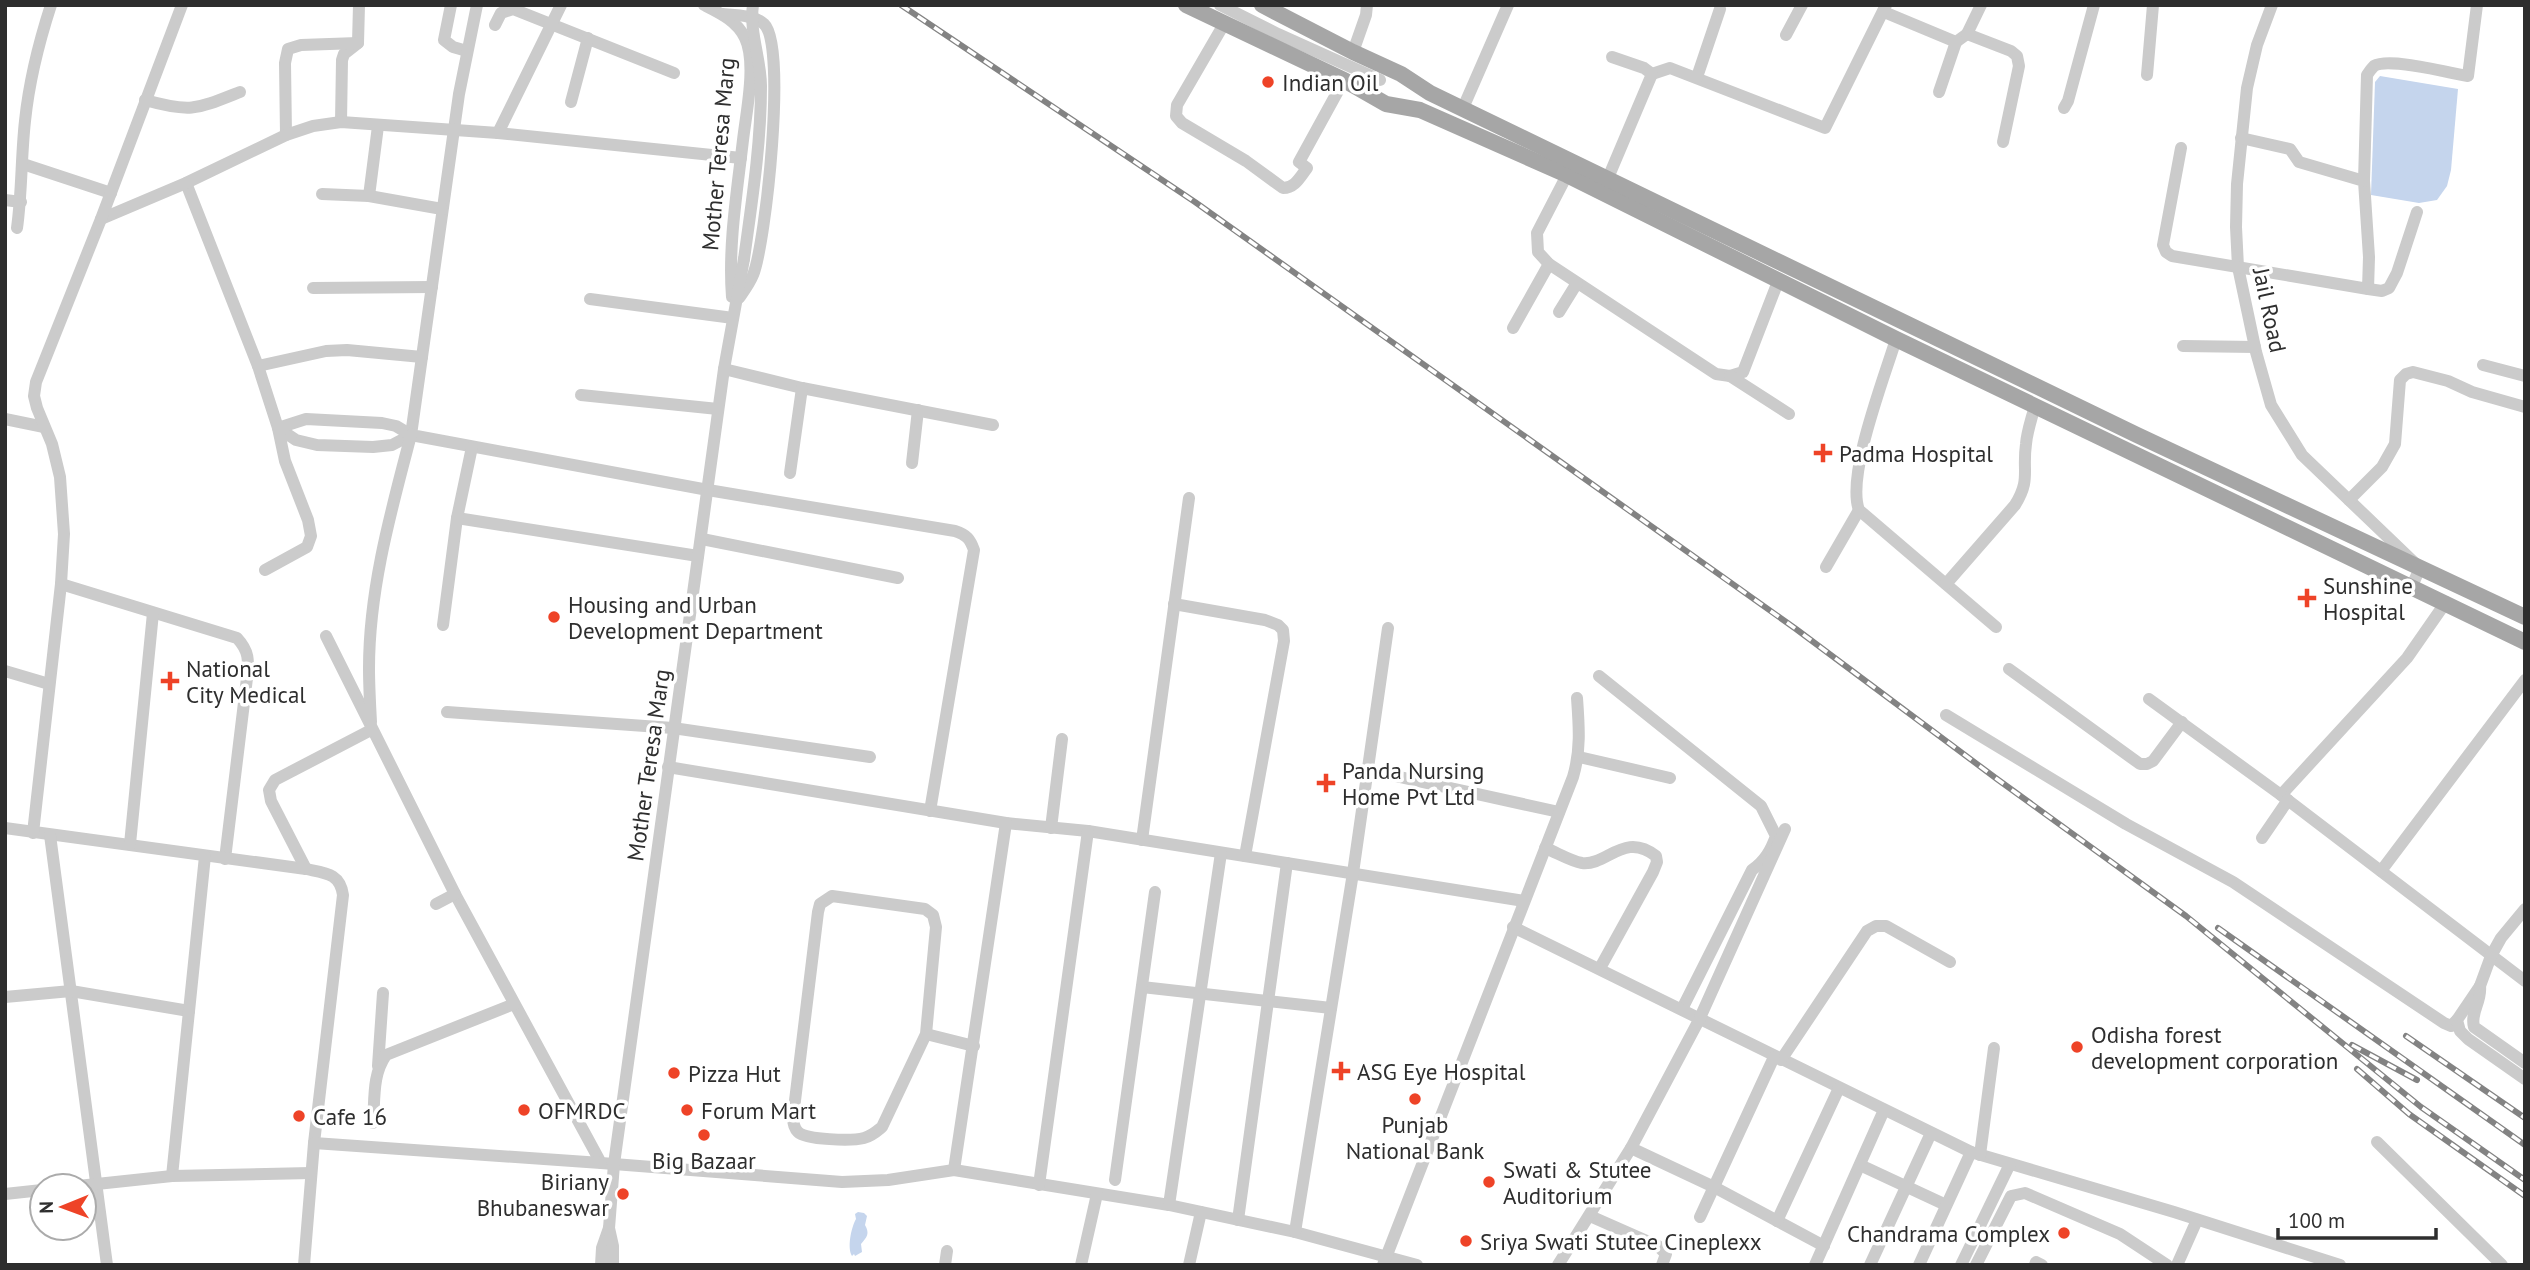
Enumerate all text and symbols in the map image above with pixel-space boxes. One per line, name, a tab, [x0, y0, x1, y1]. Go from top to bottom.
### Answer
street label: Mother Teresa Marg	[695, 56, 741, 252]
place label: Indian Oil	[1282, 68, 1379, 97]
marker: Indian Oil	[1260, 74, 1276, 90]
street label: Jail Road	[2247, 264, 2293, 355]
place label: Padma Hospital	[1839, 439, 1993, 468]
marker: Padma Hospital	[1813, 443, 1833, 463]
place label: Sunshine Hospital	[2323, 571, 2413, 626]
marker: Sunshine Hospital	[2297, 588, 2317, 608]
place label: Housing and Urban Development Department	[568, 590, 823, 645]
marker: Housing and Urban Development Department	[546, 609, 562, 625]
place label: National City Medical	[186, 654, 306, 709]
street label: Mother Teresa Marg	[620, 667, 676, 863]
marker: National City Medical	[160, 671, 180, 691]
place label: Panda Nursing Home Pvt Ltd	[1342, 756, 1484, 811]
marker: Panda Nursing Home Pvt Ltd	[1316, 773, 1336, 793]
place label: Odisha forest development corporation	[2091, 1020, 2338, 1075]
marker: Odisha forest development corporation	[2069, 1039, 2085, 1055]
place label: ASG Eye Hospital	[1357, 1057, 1526, 1086]
place label: Pizza Hut	[688, 1059, 781, 1088]
marker: ASG Eye Hospital	[1331, 1061, 1351, 1081]
marker: Pizza Hut	[666, 1065, 682, 1081]
marker: Punjab National Bank	[1407, 1091, 1423, 1107]
place label: OFMRDC	[538, 1096, 626, 1125]
place label: Forum Mart	[701, 1096, 816, 1125]
place label: Cafe 16	[313, 1102, 387, 1131]
marker: OFMRDC	[516, 1102, 532, 1118]
marker: Forum Mart	[679, 1102, 695, 1118]
marker: Cafe 16	[291, 1108, 307, 1124]
place label: Punjab National Bank	[1346, 1110, 1484, 1165]
marker: Big Bazaar	[696, 1127, 712, 1143]
place label: Big Bazaar	[652, 1146, 756, 1175]
place label: Swati & Stutee Auditorium	[1503, 1155, 1652, 1210]
place label: Biriany Bhubaneswar	[477, 1167, 609, 1222]
north arrow	[28, 1172, 98, 1242]
marker: Swati & Stutee Auditorium	[1481, 1174, 1497, 1190]
marker: Biriany Bhubaneswar	[615, 1186, 631, 1202]
scale bar	[2278, 1196, 2436, 1240]
text: N	[34, 1201, 58, 1214]
text: 100 m	[2288, 1207, 2345, 1234]
place label: Chandrama Complex	[1847, 1219, 2050, 1248]
marker: Chandrama Complex	[2056, 1225, 2072, 1241]
place label: Sriya Swati Stutee Cineplexx	[1480, 1227, 1762, 1256]
marker: Sriya Swati Stutee Cineplexx	[1458, 1233, 1474, 1249]

